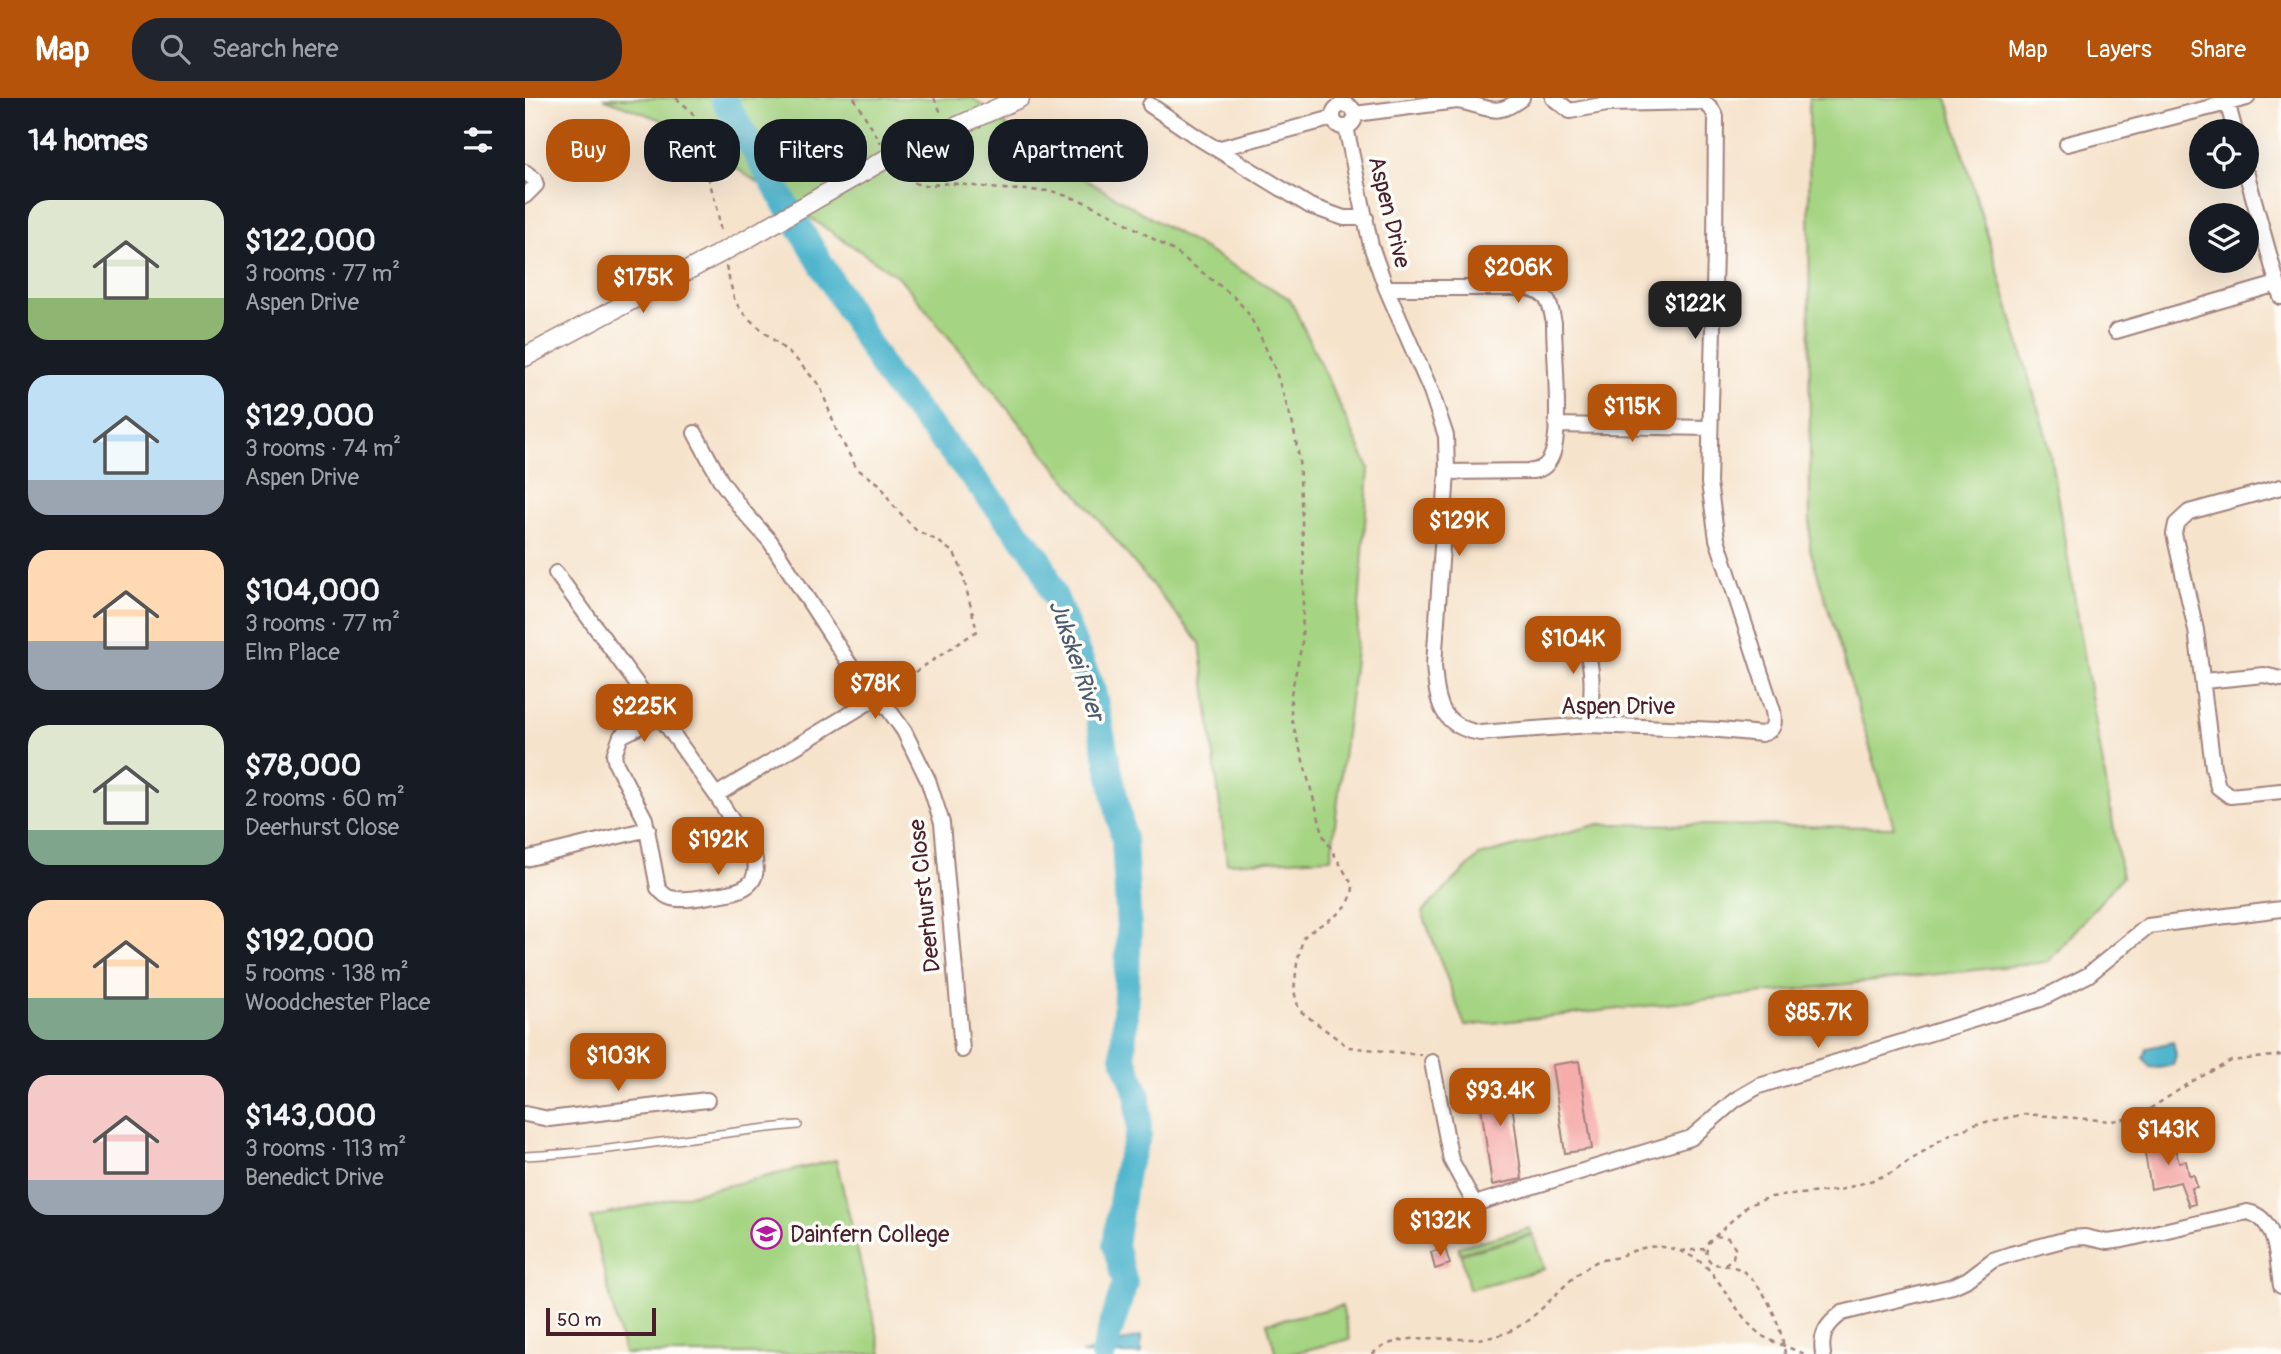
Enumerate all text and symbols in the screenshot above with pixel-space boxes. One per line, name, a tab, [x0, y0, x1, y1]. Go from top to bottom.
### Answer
search box	[132, 18, 622, 81]
text: Map	[35, 29, 90, 70]
icon: search	[156, 30, 194, 68]
text: Search here	[212, 33, 339, 65]
text: Map	[2008, 35, 2048, 64]
text: Layers	[2086, 35, 2152, 64]
text: Share	[2190, 35, 2246, 64]
chip: Buy	[546, 119, 630, 182]
chip: Rent	[644, 119, 740, 182]
chip: Filters	[754, 119, 867, 182]
chip: New	[881, 119, 974, 182]
chip: Apartment	[988, 119, 1148, 182]
map controls	[2189, 119, 2259, 273]
button: locate	[2189, 119, 2259, 189]
icon: filters	[459, 121, 497, 159]
text: 14 homes	[28, 122, 148, 159]
street label: Aspen Drive	[1362, 153, 1418, 272]
button: layers	[2189, 203, 2259, 273]
text: $122,000	[245, 222, 376, 259]
icon: home	[84, 228, 168, 312]
pin: $206K	[1469, 246, 1567, 305]
text: $206K	[1484, 253, 1552, 282]
pin: $175K	[594, 256, 692, 315]
text: 3 rooms · 77 m²	[245, 259, 400, 288]
text: $175K	[613, 263, 673, 292]
pin: $122K	[1646, 282, 1744, 341]
text: Aspen Drive	[245, 288, 359, 317]
text: $122K	[1664, 289, 1726, 318]
pin: $115K	[1583, 384, 1681, 444]
text: $115K	[1604, 392, 1660, 421]
text: $129,000	[245, 397, 374, 434]
icon: home	[84, 403, 168, 487]
text: 3 rooms · 74 m²	[245, 434, 401, 463]
text: Aspen Drive	[245, 463, 359, 492]
pin: $129K	[1410, 498, 1508, 558]
text: $129K	[1429, 506, 1489, 535]
text: $104,000	[245, 572, 380, 609]
icon: home	[84, 578, 168, 662]
water label: Jukskei River	[1042, 596, 1112, 728]
text: 3 rooms · 77 m²	[245, 609, 400, 638]
pin: $104K	[1524, 616, 1622, 676]
text: $104K	[1541, 624, 1605, 653]
text: Elm Place	[245, 638, 340, 667]
pin: $78K	[834, 662, 916, 721]
text: $78K	[850, 669, 900, 698]
pin: $225K	[595, 684, 693, 744]
text: $225K	[612, 692, 676, 721]
street label: Aspen Drive	[1561, 692, 1676, 721]
text: $78,000	[245, 747, 361, 784]
icon: home	[84, 753, 168, 837]
text: 2 rooms · 60 m²	[245, 784, 405, 813]
text: Deerhurst Close	[245, 813, 399, 842]
street label: Deerhurst Close	[902, 817, 947, 974]
pin: $192K	[669, 818, 767, 877]
text: $192K	[688, 825, 748, 854]
text: $192,000	[245, 922, 374, 959]
icon: home	[84, 928, 168, 1012]
text: 5 rooms · 138 m²	[245, 959, 409, 988]
text: Woodchester Place	[245, 988, 430, 1017]
pin: $85.7K	[1761, 990, 1875, 1050]
text: $85.7K	[1784, 998, 1852, 1027]
pin: $103K	[569, 1034, 667, 1093]
text: $103K	[586, 1041, 650, 1070]
pin: $93.4K	[1443, 1068, 1557, 1128]
text: $93.4K	[1465, 1076, 1535, 1105]
text: $143,000	[245, 1097, 376, 1134]
icon: home	[84, 1103, 168, 1187]
pin: $143K	[2119, 1108, 2217, 1167]
text: $143K	[2137, 1115, 2199, 1144]
text: 3 rooms · 113 m²	[245, 1134, 406, 1163]
text: Benedict Drive	[245, 1163, 384, 1192]
pin: $132K	[1391, 1198, 1489, 1258]
text: $132K	[1409, 1206, 1471, 1235]
school or university icon: Dainfern College	[750, 1217, 784, 1251]
place label: Dainfern College	[790, 1220, 950, 1249]
scale bar	[546, 1305, 656, 1337]
text: 50 m	[557, 1308, 601, 1332]

